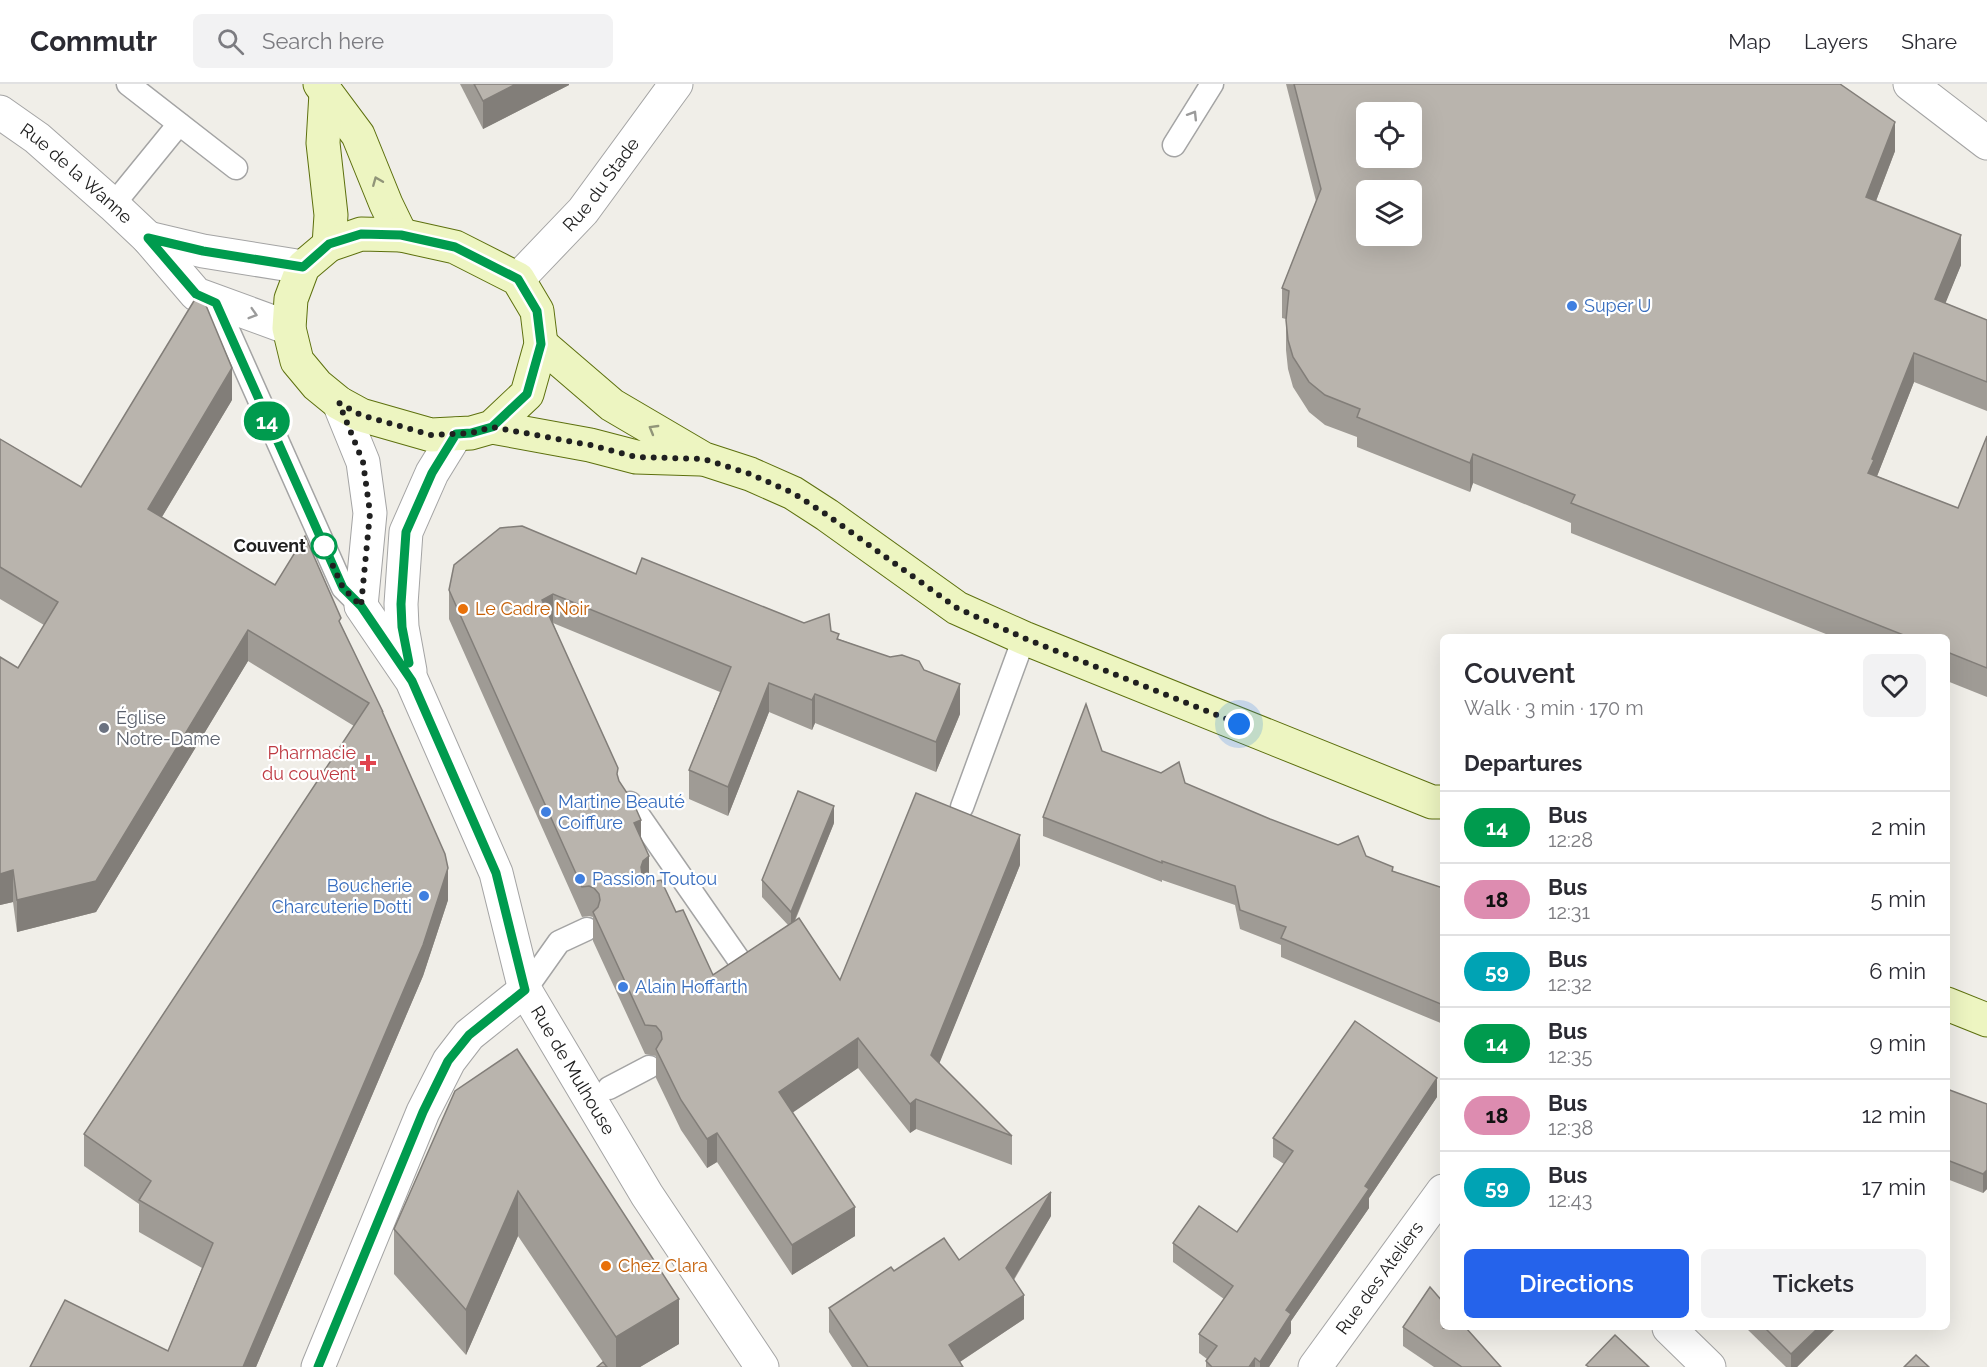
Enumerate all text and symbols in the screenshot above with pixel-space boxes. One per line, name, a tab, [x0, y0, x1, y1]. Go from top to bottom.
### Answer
search box	[193, 14, 613, 68]
text: Commutr	[30, 25, 157, 58]
icon: search	[214, 25, 247, 58]
text: Search here	[262, 28, 384, 54]
text: Map	[1728, 29, 1771, 54]
text: Layers	[1804, 29, 1868, 54]
text: Share	[1901, 29, 1957, 54]
map controls	[1356, 102, 1422, 246]
button: locate	[1356, 102, 1422, 168]
one-way arrow	[1186, 111, 1198, 121]
street label: Rue de la Wanne	[16, 119, 137, 228]
street label: Rue du Stade	[558, 133, 643, 235]
one-way arrow	[372, 177, 384, 188]
button: layers	[1356, 180, 1422, 246]
place label: Super U	[1584, 295, 1651, 316]
marker: Super U	[1565, 299, 1579, 313]
one-way arrow	[247, 307, 258, 319]
line badge: 14	[240, 402, 294, 440]
text: 14	[256, 409, 278, 434]
one-way arrow	[649, 425, 659, 436]
marker: Couvent	[311, 533, 337, 559]
place label: Couvent	[234, 535, 306, 556]
place label: Le Cadre Noir	[475, 598, 590, 619]
marker: Le Cadre Noir	[456, 602, 470, 616]
button: heart	[1863, 654, 1926, 717]
text: Couvent	[1464, 657, 1575, 690]
text: Walk · 3 min · 170 m	[1464, 696, 1644, 720]
place label: Église Notre-Dame	[116, 706, 221, 749]
your location	[1224, 709, 1254, 739]
marker: Église Notre-Dame	[97, 721, 111, 735]
place label: Pharmacie du couvent	[262, 742, 356, 784]
text: Departures	[1464, 750, 1582, 776]
marker: Pharmacie du couvent	[361, 756, 375, 770]
place label: Martine Beauté Coiffure	[558, 791, 685, 833]
text: Bus	[1548, 802, 1587, 828]
marker: Martine Beauté Coiffure	[539, 805, 553, 819]
text: 2 min	[1871, 814, 1926, 840]
text: 14	[1486, 815, 1508, 840]
text: 12:28	[1548, 828, 1593, 852]
place label: Passion Toutou	[592, 868, 717, 889]
marker: Passion Toutou	[573, 872, 587, 886]
text: Bus	[1548, 874, 1587, 900]
place label: Boucherie Charcuterie Dotti	[271, 875, 412, 917]
text: 5 min	[1871, 886, 1926, 912]
text: 18	[1485, 887, 1509, 912]
marker: Boucherie Charcuterie Dotti	[417, 889, 431, 903]
text: 12:31	[1548, 900, 1590, 924]
text: Bus	[1548, 946, 1587, 972]
text: 6 min	[1869, 958, 1926, 984]
text: 59	[1485, 959, 1509, 984]
text: 12:32	[1548, 972, 1592, 996]
place label: Alain Hoffarth	[635, 976, 748, 997]
marker: Alain Hoffarth	[616, 980, 630, 994]
street label: Rue de Mulhouse	[527, 1002, 620, 1139]
text: Bus	[1548, 1018, 1587, 1044]
text: 9 min	[1870, 1030, 1926, 1056]
text: 14	[1486, 1031, 1508, 1056]
text: 12:35	[1548, 1044, 1592, 1068]
text: Bus	[1548, 1090, 1587, 1116]
text: 12 min	[1862, 1102, 1926, 1128]
text: 18	[1485, 1103, 1509, 1128]
text: 12:38	[1548, 1116, 1593, 1140]
text: Bus	[1548, 1162, 1587, 1188]
text: 17 min	[1861, 1174, 1926, 1200]
text: 59	[1485, 1175, 1509, 1200]
text: 12:43	[1548, 1188, 1592, 1212]
street label: Rue des Ateliers	[1331, 1217, 1428, 1338]
button: Directions	[1464, 1249, 1689, 1318]
button: Tickets	[1701, 1249, 1926, 1318]
place label: Chez Clara	[618, 1255, 708, 1276]
marker: Chez Clara	[599, 1259, 613, 1273]

